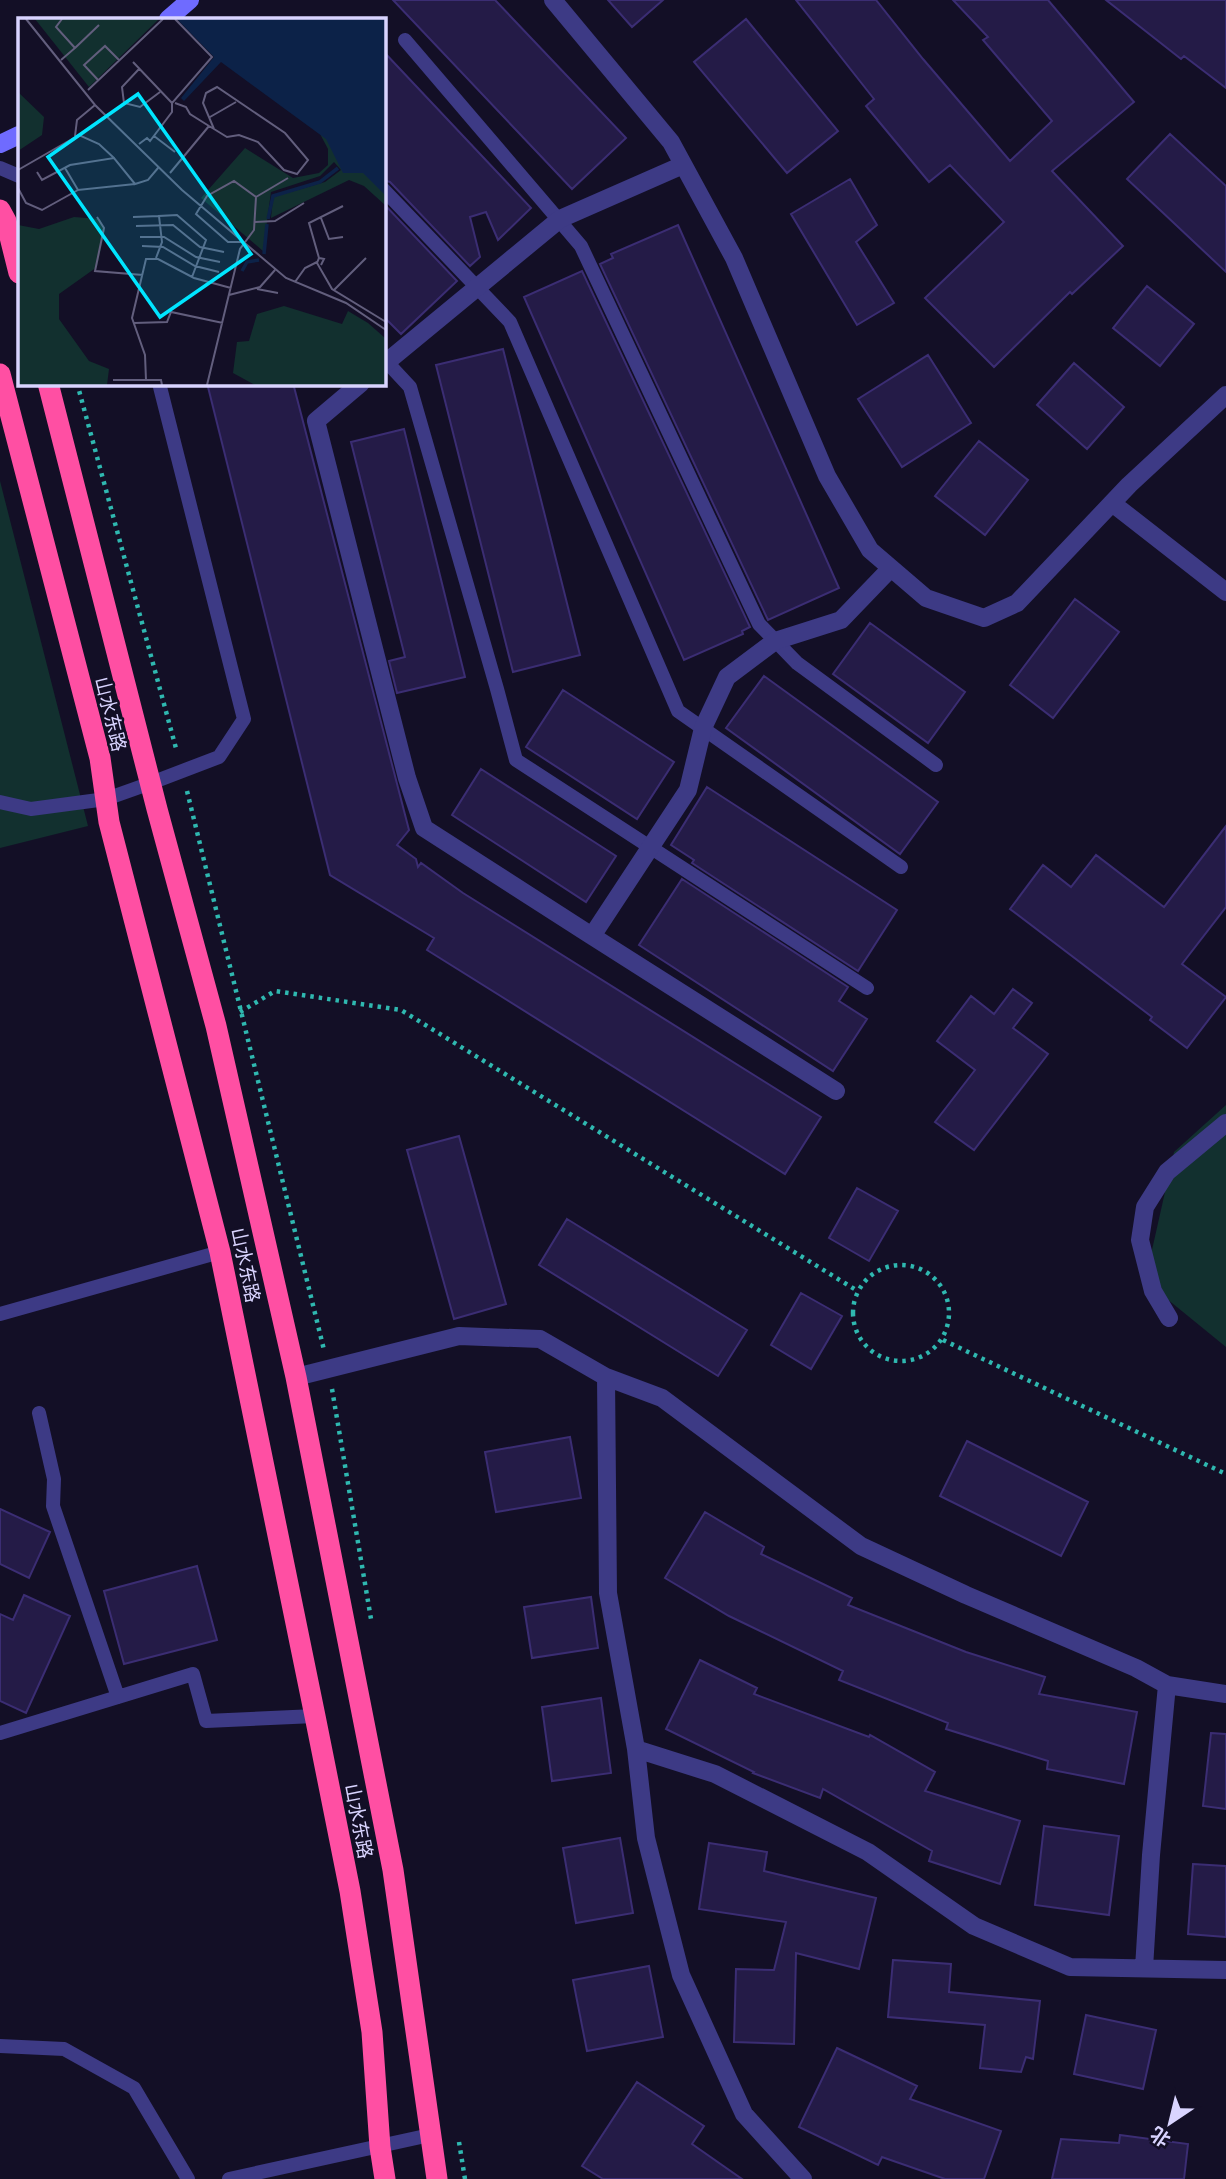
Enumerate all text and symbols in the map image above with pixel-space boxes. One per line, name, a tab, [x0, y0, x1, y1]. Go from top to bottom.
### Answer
inset map	[18, 18, 385, 385]
street label: 山水东路	[91, 674, 132, 754]
street label: 山水东路	[227, 1225, 266, 1304]
street label: 山水东路	[341, 1781, 378, 1860]
north arrow	[1135, 2088, 1205, 2158]
text: 北	[1146, 2122, 1174, 2152]

